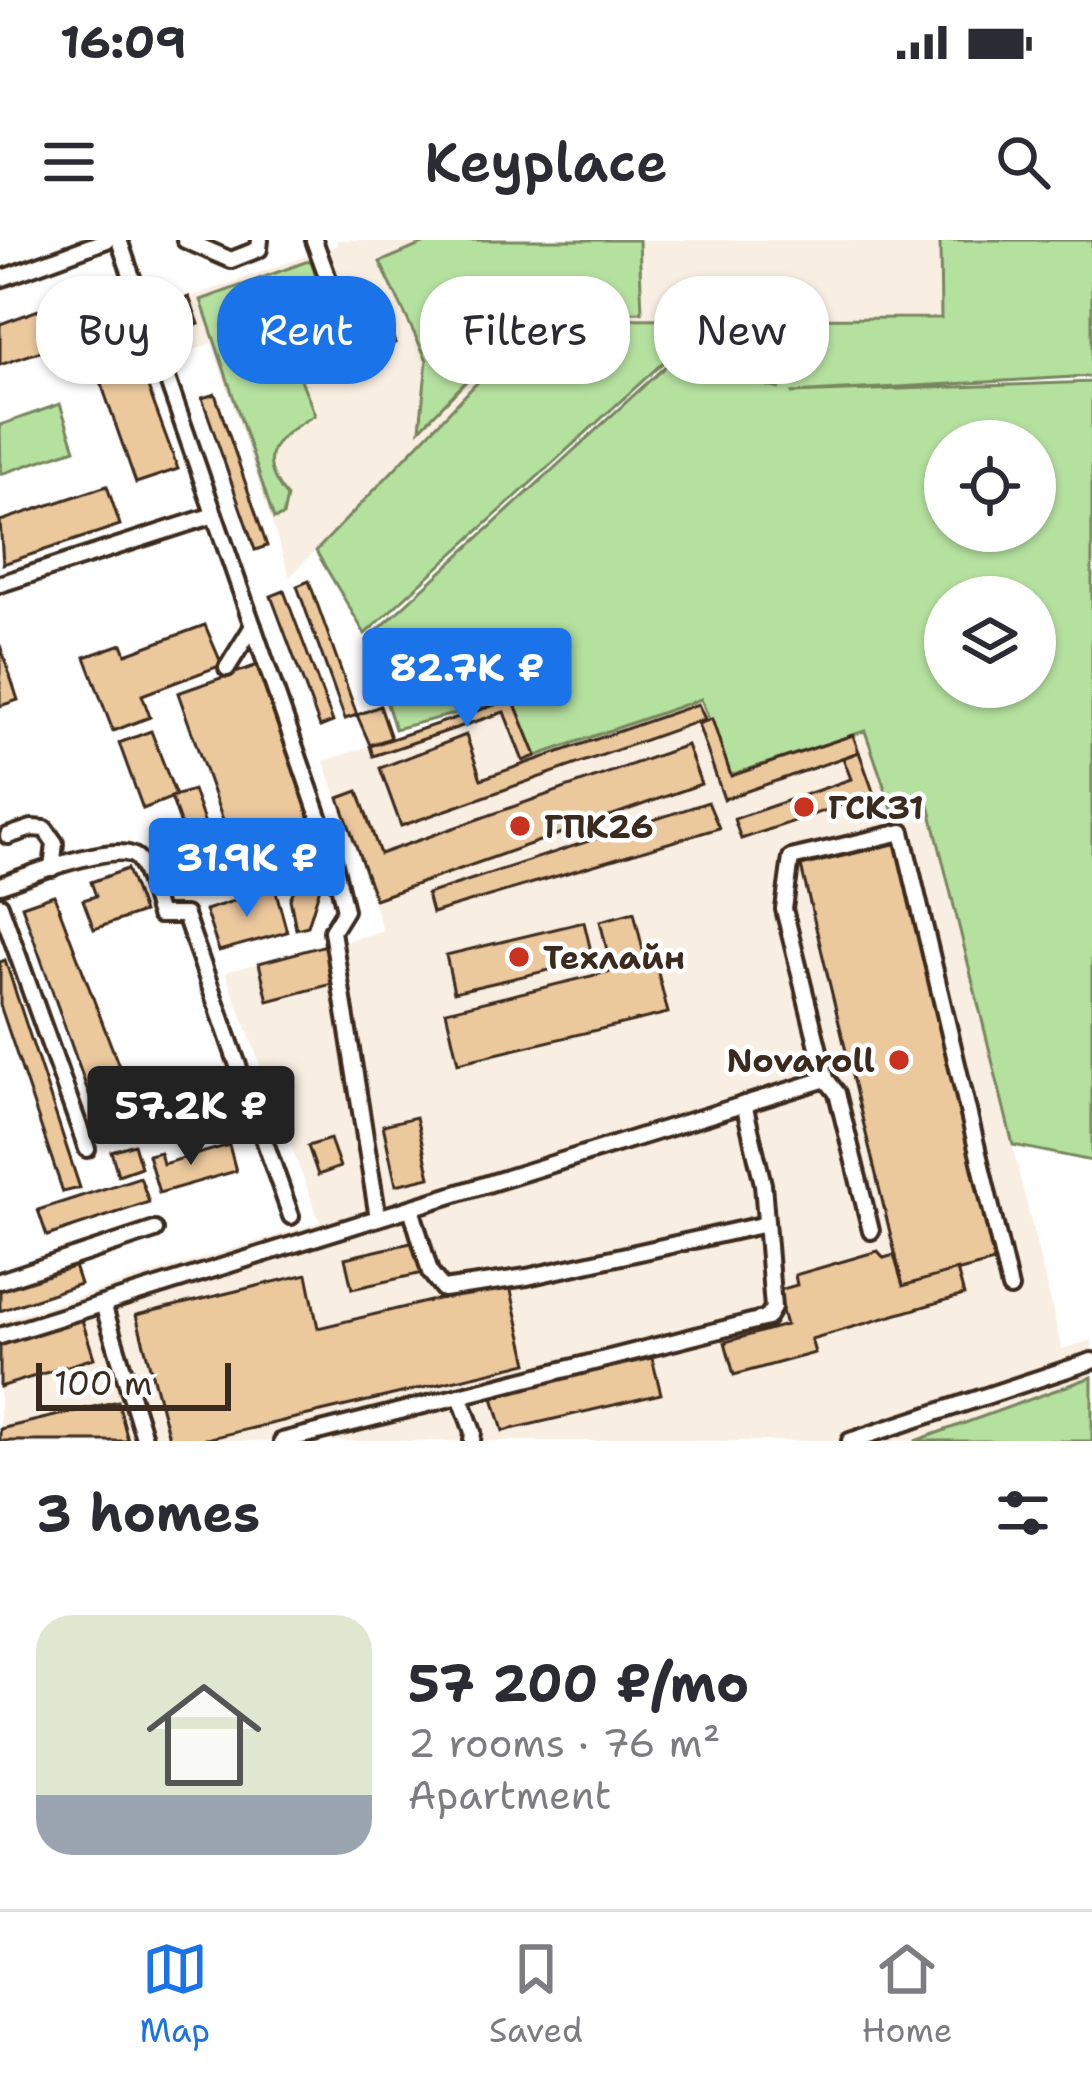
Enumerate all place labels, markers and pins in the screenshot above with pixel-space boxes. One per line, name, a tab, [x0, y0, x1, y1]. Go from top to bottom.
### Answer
pin: 82.7K ₽	[356, 628, 578, 730]
place label: ГСК31	[828, 785, 924, 830]
marker: ГСК31	[791, 794, 817, 820]
place label: ГПК26	[544, 804, 654, 849]
marker: ГПК26	[507, 813, 533, 839]
pin: 31.9K ₽	[136, 818, 358, 920]
place label: Техлайн	[543, 935, 685, 980]
marker: Техлайн	[506, 944, 532, 970]
place label: Novaroll	[727, 1038, 875, 1083]
marker: Novaroll	[886, 1047, 912, 1073]
pin: 57.2K ₽	[80, 1066, 302, 1168]

